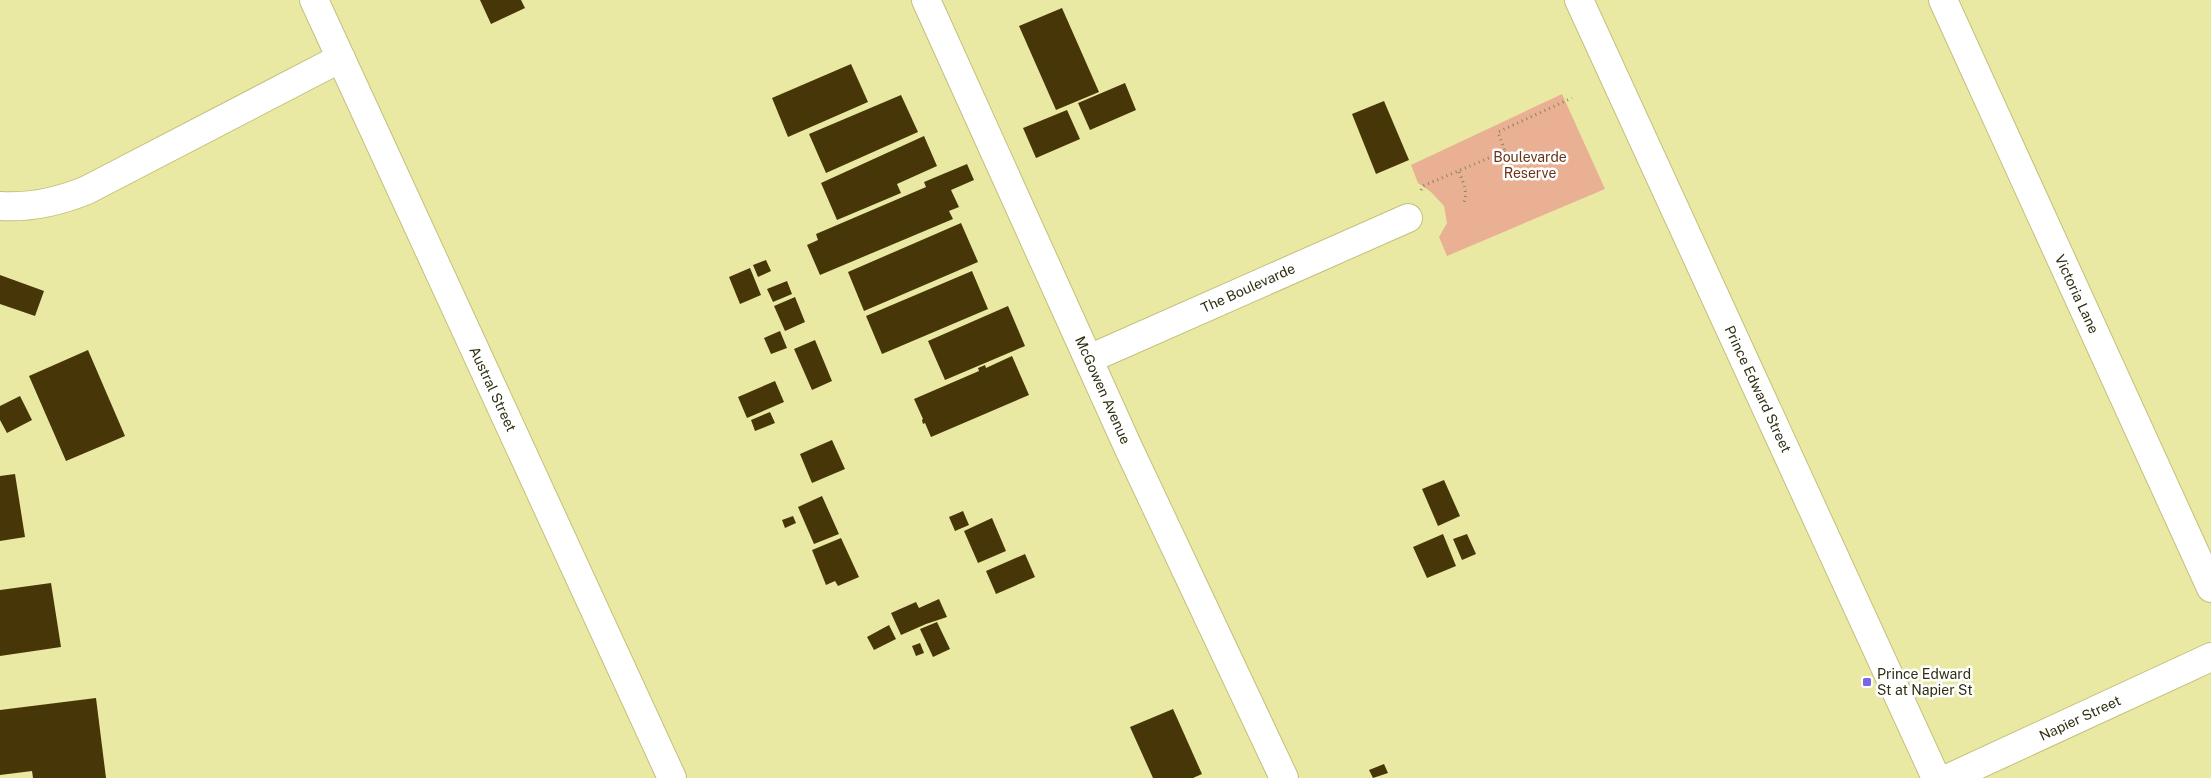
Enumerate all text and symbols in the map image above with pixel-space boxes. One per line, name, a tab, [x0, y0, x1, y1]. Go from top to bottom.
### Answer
park label: Boulevarde Reserve	[1493, 149, 1567, 181]
street label: Victoria Lane	[2052, 252, 2102, 336]
street label: The Boulevarde	[1199, 260, 1298, 316]
street label: Prince Edward Street	[1722, 323, 1794, 455]
street label: McGowen Avenue	[1072, 334, 1134, 446]
street label: Austral Street	[466, 344, 520, 434]
place label: Prince Edward St at Napier St	[1877, 666, 1973, 698]
marker: Prince Edward St at Napier St	[1861, 676, 1873, 688]
street label: Napier Street	[2037, 692, 2123, 744]

